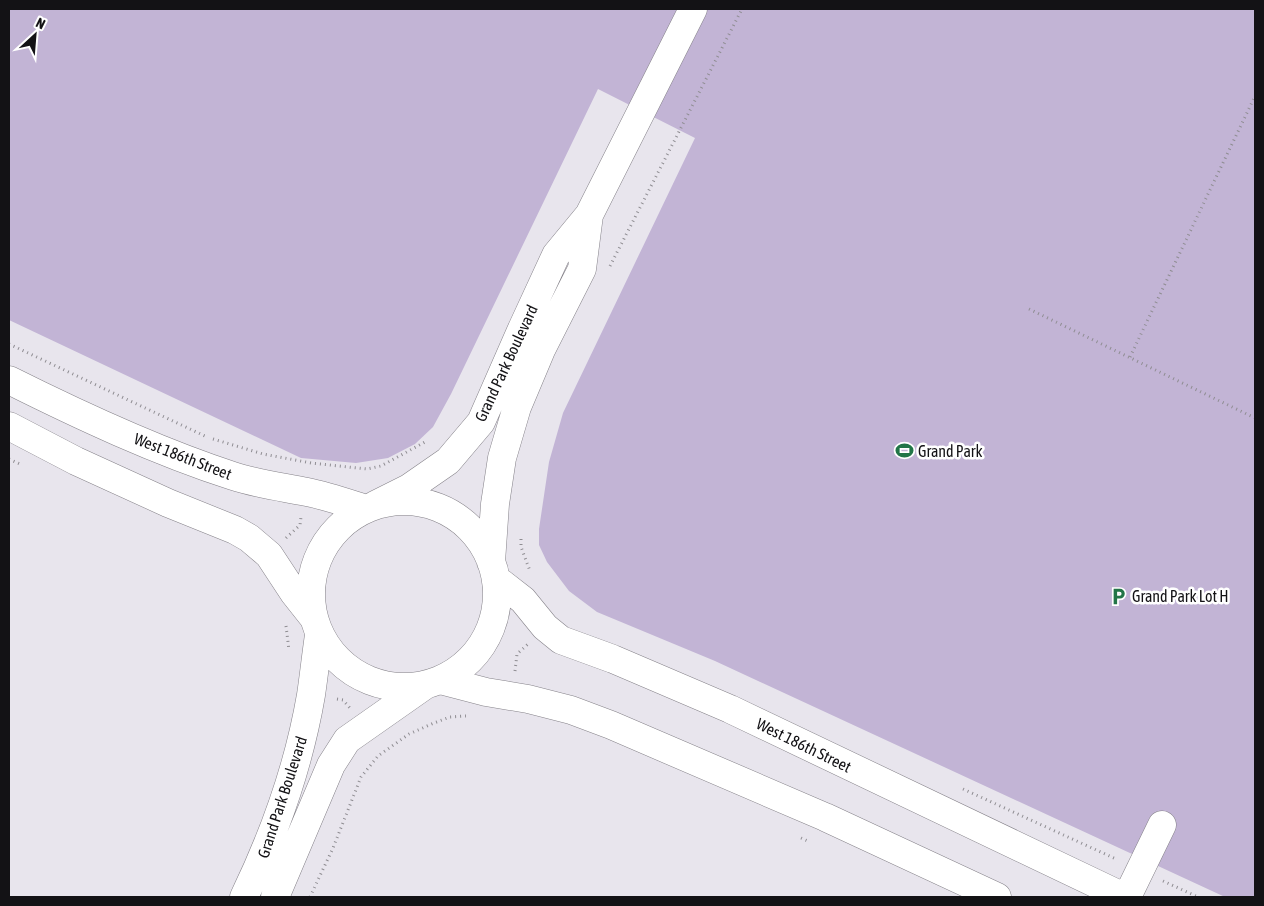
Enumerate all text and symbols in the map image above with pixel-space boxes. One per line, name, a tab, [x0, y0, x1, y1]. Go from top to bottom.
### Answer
north arrow	[10, 10, 60, 60]
text: N	[33, 14, 48, 32]
street label: Grand Park Boulevard	[471, 302, 541, 424]
street label: West 186th Street	[132, 429, 235, 483]
sports icon: Grand Park	[894, 441, 914, 461]
place label: Grand Park	[918, 442, 983, 460]
parking icon: Grand Park Lot H	[1108, 586, 1128, 606]
place label: Grand Park Lot H	[1132, 587, 1229, 605]
street label: West 186th Street	[754, 714, 855, 776]
street label: Grand Park Boulevard	[254, 734, 310, 860]

